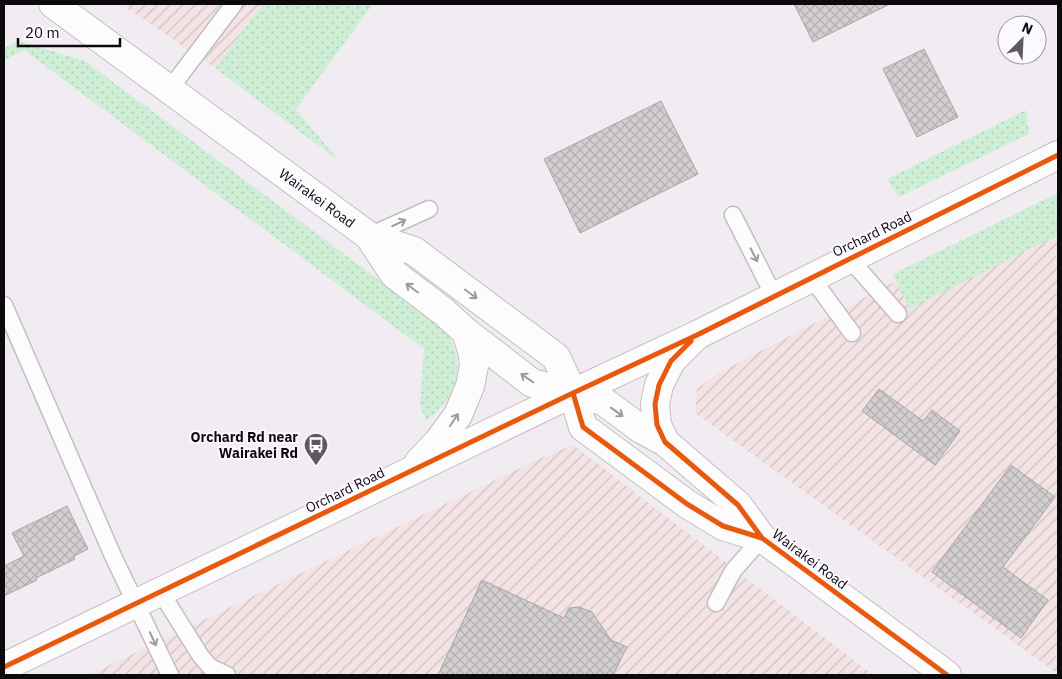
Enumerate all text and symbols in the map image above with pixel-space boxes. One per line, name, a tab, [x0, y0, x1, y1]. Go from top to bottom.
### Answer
scale bar	[18, 15, 120, 47]
north arrow	[997, 15, 1047, 65]
text: N	[1019, 18, 1036, 38]
text: 20 m	[25, 23, 60, 42]
street label: Wairakei Road	[275, 164, 359, 232]
street label: Orchard Road	[829, 207, 915, 261]
one-way arrow	[391, 217, 406, 227]
one-way arrow	[749, 248, 759, 263]
one-way arrow	[406, 282, 419, 293]
one-way arrow	[464, 289, 478, 299]
one-way arrow	[520, 373, 534, 383]
one-way arrow	[610, 406, 623, 417]
one-way arrow	[449, 413, 459, 427]
place label: Orchard Rd near Wairakei Rd	[191, 428, 298, 462]
bus stop icon: Orchard Rd near Wairakei Rd	[303, 432, 329, 466]
street label: Orchard Road	[302, 463, 388, 517]
street label: Wairakei Road	[769, 525, 851, 593]
one-way arrow	[149, 631, 158, 646]

